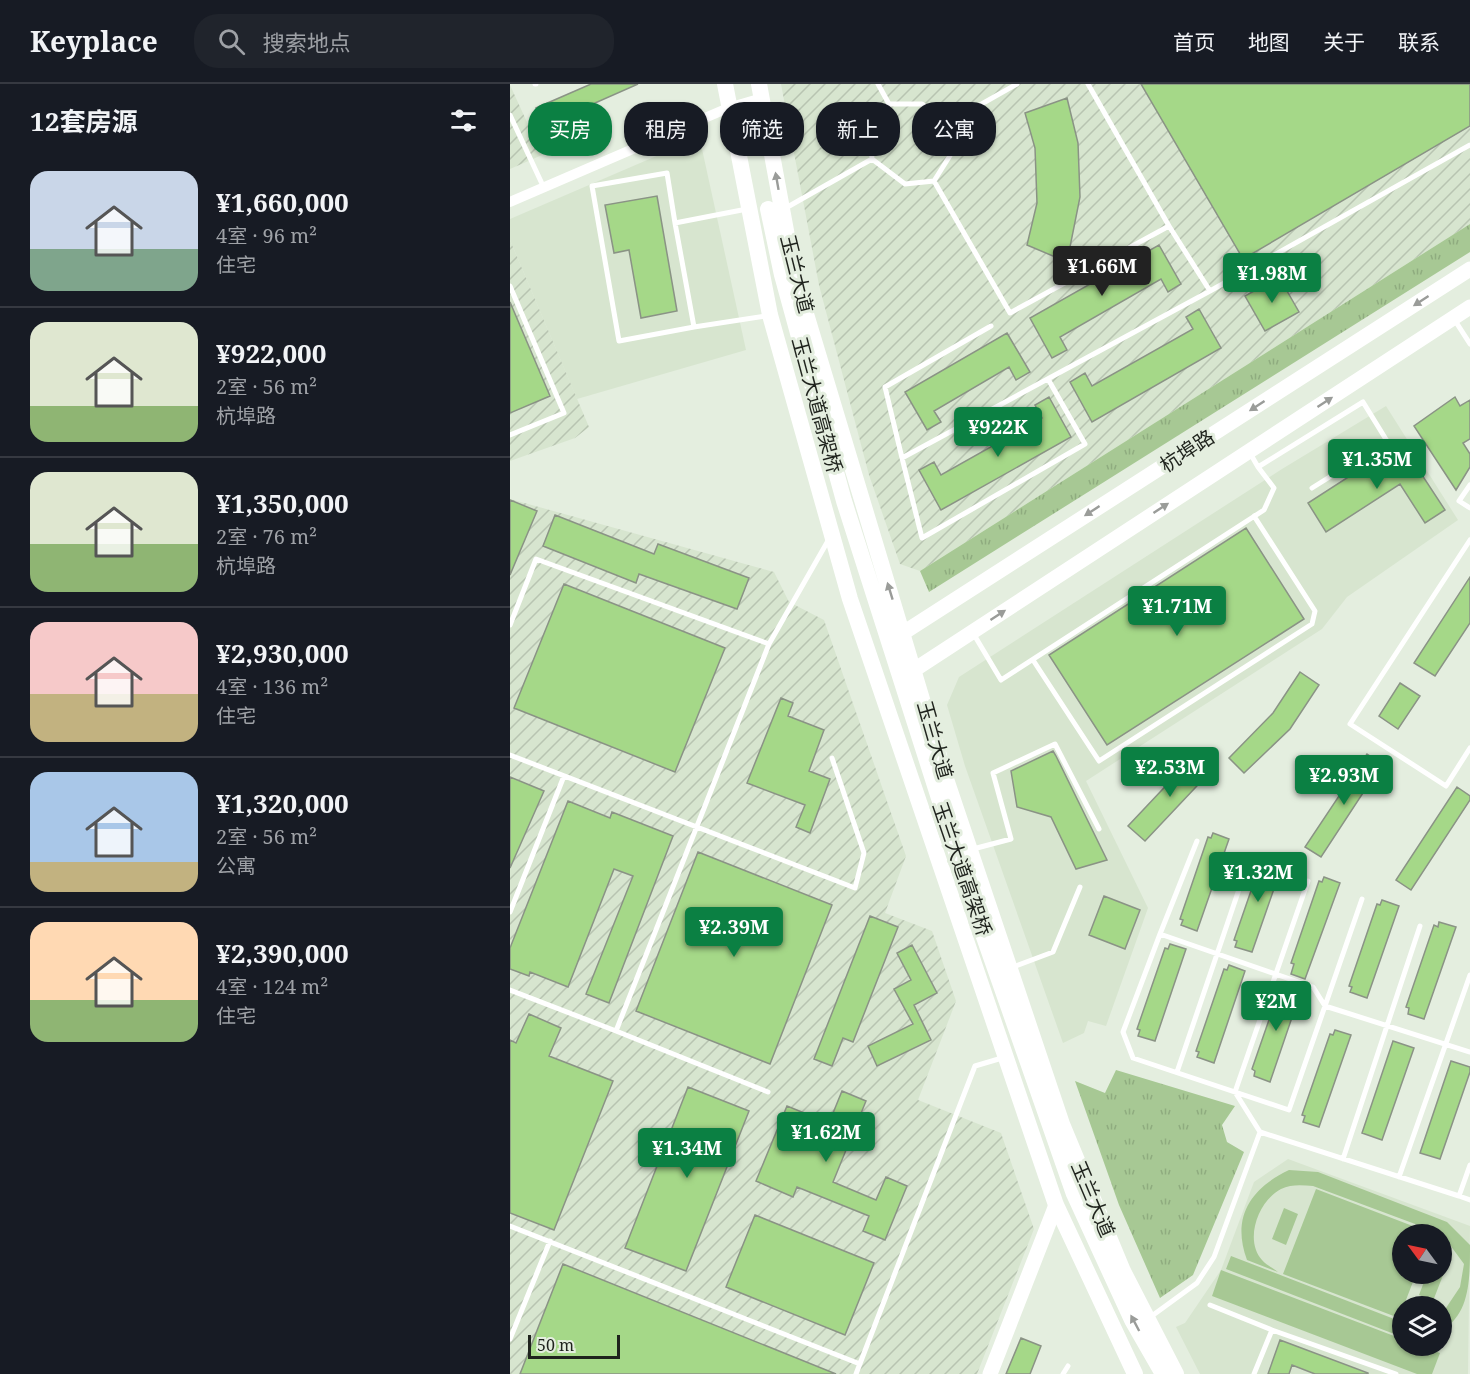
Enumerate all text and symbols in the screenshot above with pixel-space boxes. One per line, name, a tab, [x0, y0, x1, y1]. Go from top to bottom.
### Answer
search box	[194, 14, 614, 68]
text: Keyplace	[30, 22, 158, 60]
icon: search	[215, 25, 248, 58]
text: 搜索地点	[263, 27, 351, 57]
text: 首页	[1173, 28, 1215, 56]
text: 地图	[1248, 28, 1290, 56]
text: 关于	[1323, 28, 1365, 56]
text: 联系	[1398, 28, 1440, 56]
chip: 买房	[528, 102, 612, 156]
chip: 租房	[624, 102, 708, 156]
chip: 筛选	[720, 102, 804, 156]
chip: 新上	[816, 102, 900, 156]
chip: 公寓	[912, 102, 996, 156]
text: 12套房源	[30, 103, 137, 139]
icon: filters	[447, 104, 480, 137]
one-way arrow	[772, 171, 781, 190]
text: ¥1,660,000	[216, 184, 349, 220]
icon: home	[78, 195, 150, 267]
text: 4室 · 96 m²	[216, 222, 317, 249]
street label: 玉兰大道	[775, 232, 820, 316]
pin: ¥1.66M	[1053, 246, 1151, 297]
text: 住宅	[216, 251, 256, 278]
text: ¥1.66M	[1067, 252, 1137, 279]
pin: ¥1.98M	[1223, 253, 1321, 304]
text: ¥1.98M	[1237, 259, 1307, 286]
one-way arrow	[1413, 295, 1429, 306]
street label: 玉兰大道高架桥	[786, 334, 849, 476]
text: ¥922,000	[216, 335, 326, 371]
icon: home	[78, 346, 150, 418]
text: 2室 · 56 m²	[216, 373, 317, 400]
one-way arrow	[1317, 397, 1333, 408]
one-way arrow	[1249, 400, 1265, 412]
text: 杭埠路	[216, 402, 276, 429]
pin: ¥922K	[956, 407, 1040, 458]
text: ¥922K	[968, 413, 1028, 440]
street label: 杭埠路	[1154, 423, 1219, 478]
pin: ¥1.35M	[1328, 439, 1426, 490]
text: ¥1.35M	[1342, 445, 1412, 472]
text: ¥1,350,000	[216, 485, 349, 521]
icon: home	[78, 496, 150, 568]
one-way arrow	[1153, 503, 1170, 514]
one-way arrow	[1084, 506, 1100, 517]
text: 2室 · 76 m²	[216, 523, 317, 550]
text: 杭埠路	[216, 552, 276, 579]
one-way arrow	[885, 582, 894, 600]
pin: ¥1.71M	[1128, 586, 1226, 637]
text: ¥1.71M	[1142, 592, 1212, 619]
one-way arrow	[990, 609, 1006, 620]
text: ¥2,930,000	[216, 635, 349, 671]
icon: home	[78, 646, 150, 718]
text: 4室 · 136 m²	[216, 673, 328, 700]
street label: 玉兰大道	[911, 698, 959, 782]
text: 住宅	[216, 702, 256, 729]
pin: ¥2.53M	[1121, 747, 1219, 798]
text: ¥2.53M	[1135, 753, 1205, 780]
pin: ¥2.93M	[1295, 755, 1393, 806]
text: ¥2.93M	[1309, 761, 1379, 788]
text: ¥1,320,000	[216, 785, 349, 821]
icon: home	[78, 796, 150, 868]
street label: 玉兰大道高架桥	[927, 798, 998, 939]
text: 2室 · 56 m²	[216, 823, 317, 850]
text: 公寓	[216, 852, 256, 879]
pin: ¥1.32M	[1209, 852, 1307, 903]
text: ¥1.32M	[1223, 858, 1293, 885]
pin: ¥2.39M	[685, 907, 783, 958]
text: ¥2.39M	[699, 913, 769, 940]
text: ¥2,390,000	[216, 935, 349, 971]
icon: home	[78, 946, 150, 1018]
text: 4室 · 124 m²	[216, 973, 328, 1000]
pin: ¥2M	[1247, 981, 1305, 1032]
text: ¥2M	[1255, 987, 1297, 1014]
text: 住宅	[216, 1002, 256, 1029]
pin: ¥1.62M	[777, 1112, 875, 1163]
text: ¥1.62M	[791, 1118, 861, 1145]
pin: ¥1.34M	[638, 1128, 736, 1179]
text: ¥1.34M	[652, 1134, 722, 1161]
street label: 玉兰大道	[1065, 1157, 1122, 1241]
north arrow	[1392, 1224, 1452, 1284]
map controls	[1392, 1224, 1452, 1356]
button: layers	[1392, 1296, 1452, 1356]
one-way arrow	[1130, 1314, 1140, 1332]
scale bar	[528, 1332, 620, 1360]
text: 50 m	[537, 1334, 574, 1356]

